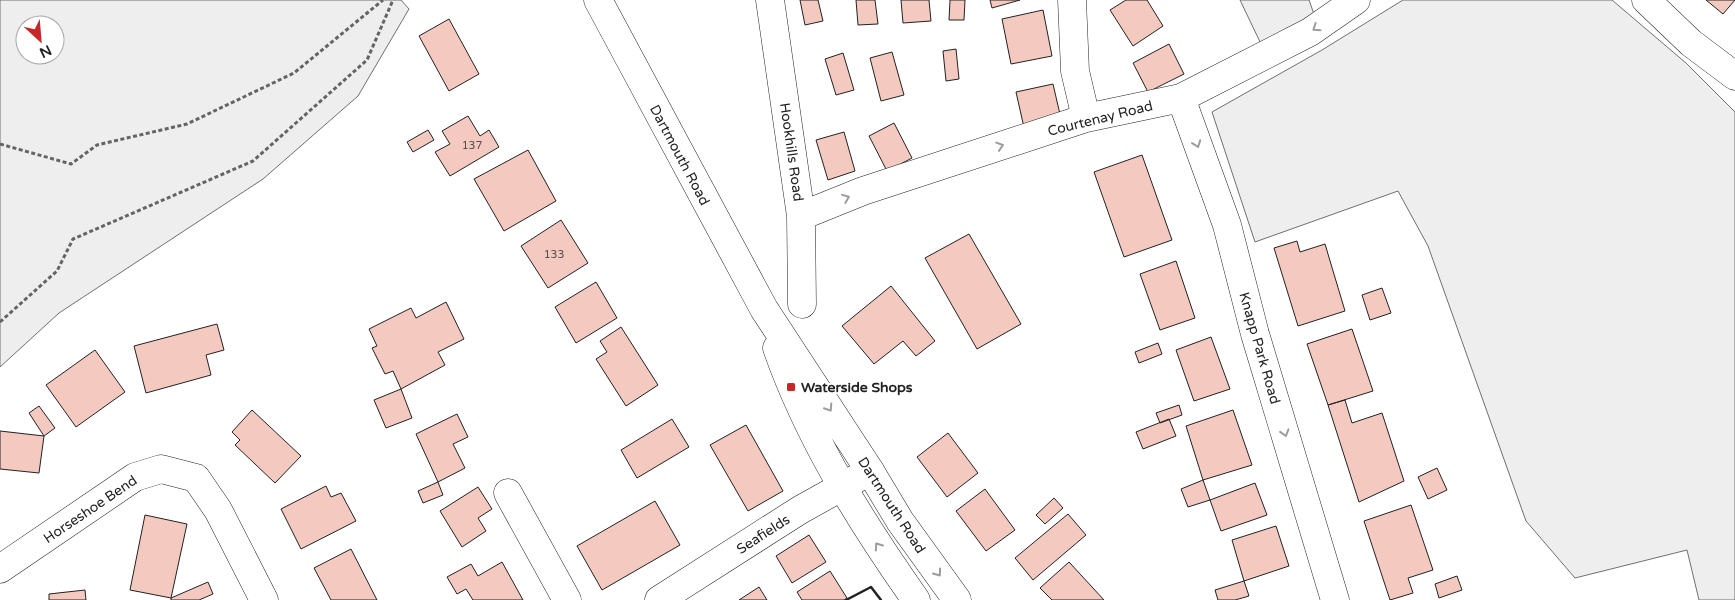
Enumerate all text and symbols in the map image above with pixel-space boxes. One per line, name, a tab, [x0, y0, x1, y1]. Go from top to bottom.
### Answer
north arrow	[15, 15, 65, 65]
one-way arrow	[1313, 22, 1322, 31]
text: N	[37, 41, 54, 61]
street label: Courtenay Road	[1046, 97, 1154, 140]
street label: Dartmouth Road	[646, 102, 713, 208]
street label: Hookhills Road	[776, 102, 807, 203]
house number: 137	[462, 139, 482, 152]
one-way arrow	[1191, 139, 1201, 147]
one-way arrow	[996, 142, 1004, 152]
one-way arrow	[842, 194, 850, 204]
house number: 133	[544, 248, 564, 261]
street label: Knapp Park Road	[1235, 290, 1284, 406]
place label: Waterside Shops	[801, 379, 913, 396]
marker: Waterside Shops	[785, 381, 797, 393]
one-way arrow	[823, 403, 832, 412]
one-way arrow	[1279, 428, 1289, 437]
street label: Dartmouth Road	[854, 454, 929, 557]
street label: Horseshoe Bend	[40, 472, 140, 547]
street label: Seafields	[733, 511, 793, 558]
one-way arrow	[875, 542, 884, 552]
one-way arrow	[932, 567, 940, 576]

